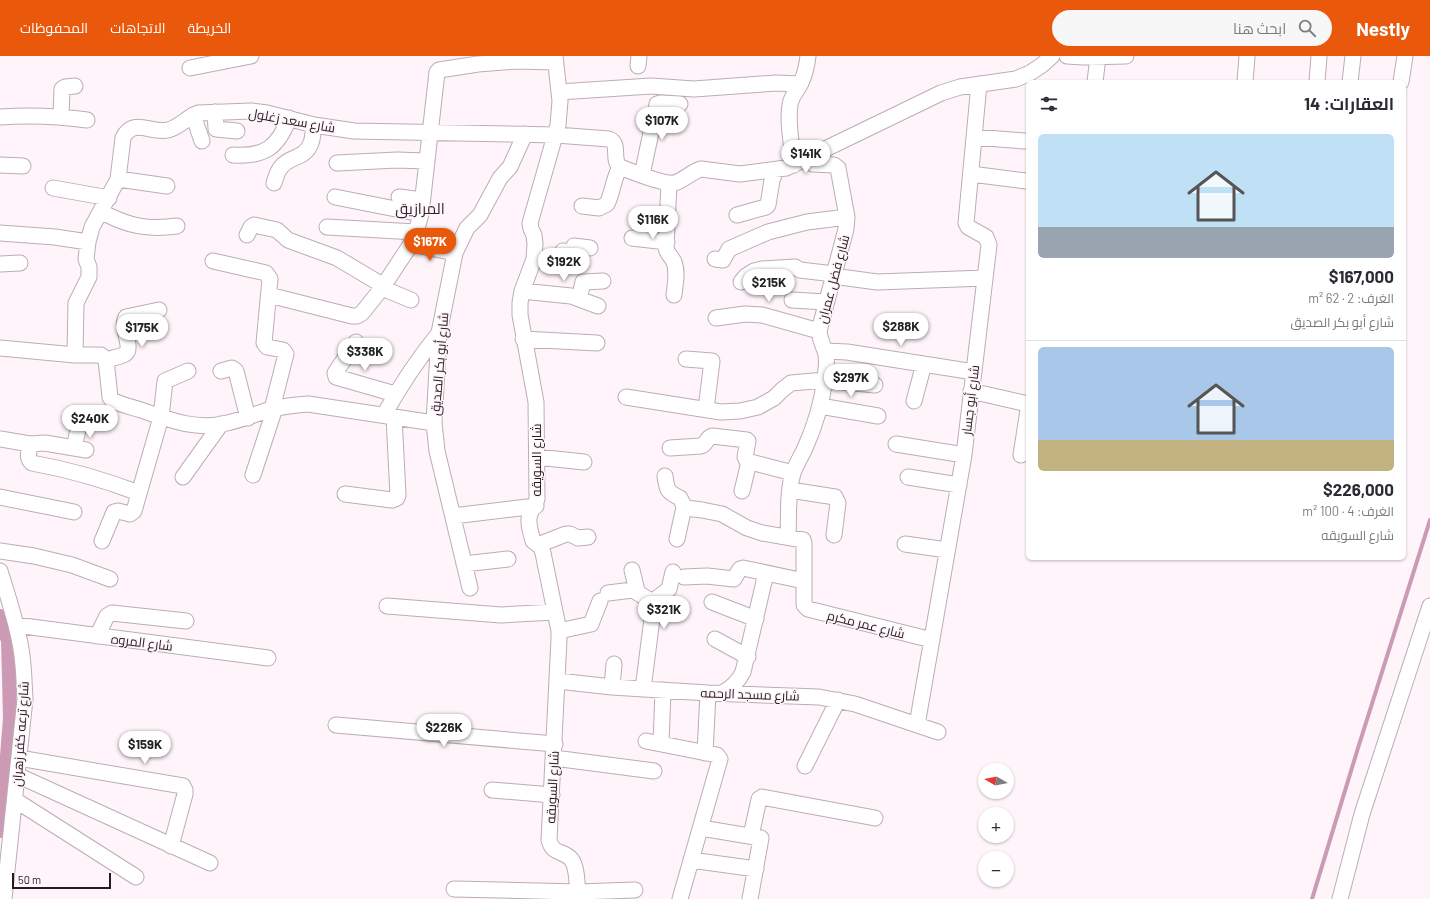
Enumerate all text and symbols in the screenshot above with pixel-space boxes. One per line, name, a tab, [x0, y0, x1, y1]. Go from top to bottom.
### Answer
search box	[1052, 10, 1332, 46]
icon: search	[1296, 17, 1318, 39]
text: Nestly	[1356, 17, 1410, 40]
text: المحفوظات	[20, 19, 88, 36]
text: الاتجاهات	[110, 19, 166, 36]
text: الخريطة	[188, 19, 231, 36]
text: ابحث هنا	[1233, 19, 1286, 37]
icon: filters	[1038, 93, 1060, 115]
text: العقارات: 14	[1304, 93, 1394, 113]
street label: شارع سعد زغلول	[247, 105, 337, 136]
pin: $107K	[634, 107, 690, 141]
text: $107K	[645, 112, 679, 128]
pin: $141K	[778, 140, 834, 174]
text: $141K	[790, 145, 822, 161]
icon: home	[1180, 160, 1252, 232]
district label: المرازيق	[395, 199, 445, 219]
pin: $116K	[625, 206, 681, 240]
text: $116K	[637, 211, 669, 227]
pin: $167K	[402, 228, 458, 262]
text: $167K	[413, 233, 447, 249]
street label: شارع فضل عمران	[813, 233, 853, 325]
pin: $192K	[536, 248, 592, 282]
text: $192K	[547, 253, 581, 269]
text: $167,000	[1329, 266, 1394, 286]
pin: $215K	[741, 269, 797, 303]
text: $215K	[752, 274, 786, 290]
text: الغرف: 2 · 62 m²	[1308, 290, 1394, 306]
street label: شارع أبو بكر الصديق	[427, 312, 452, 416]
pin: $288K	[873, 313, 929, 347]
pin: $175K	[114, 314, 170, 348]
text: شارع أبو بكر الصديق	[1290, 314, 1394, 330]
text: $288K	[883, 318, 919, 334]
text: $175K	[125, 319, 159, 335]
pin: $338K	[337, 338, 393, 372]
text: $338K	[347, 343, 383, 359]
pin: $297K	[823, 364, 879, 398]
street label: شارع أبو جسار	[958, 364, 983, 437]
text: $297K	[833, 369, 869, 385]
icon: home	[1180, 373, 1252, 445]
pin: $240K	[62, 405, 118, 439]
text: $240K	[71, 410, 109, 426]
street label: شارع السويقه	[528, 424, 545, 496]
text: $226,000	[1323, 479, 1394, 499]
text: الغرف: 4 · 100 m²	[1302, 503, 1394, 519]
text: شارع السويقه	[1321, 527, 1394, 543]
pin: $321K	[636, 596, 692, 630]
text: $321K	[647, 601, 681, 617]
street label: شارع عمر مكرم	[825, 607, 907, 643]
street label: شارع المروه	[110, 630, 174, 655]
street label: شارع ترعه كفر زهران	[8, 681, 33, 787]
street label: شارع مسجد الرحمه	[700, 684, 800, 705]
pin: $226K	[416, 714, 472, 748]
text: $226K	[425, 719, 463, 735]
pin: $159K	[117, 731, 173, 765]
text: $159K	[128, 736, 162, 752]
street label: شارع السويقه	[542, 750, 563, 824]
north arrow	[978, 763, 1014, 799]
map controls	[978, 763, 1014, 887]
button: +	[978, 807, 1014, 843]
button: −	[978, 851, 1014, 887]
scale bar	[12, 871, 111, 890]
text: 50 m	[18, 873, 41, 886]

